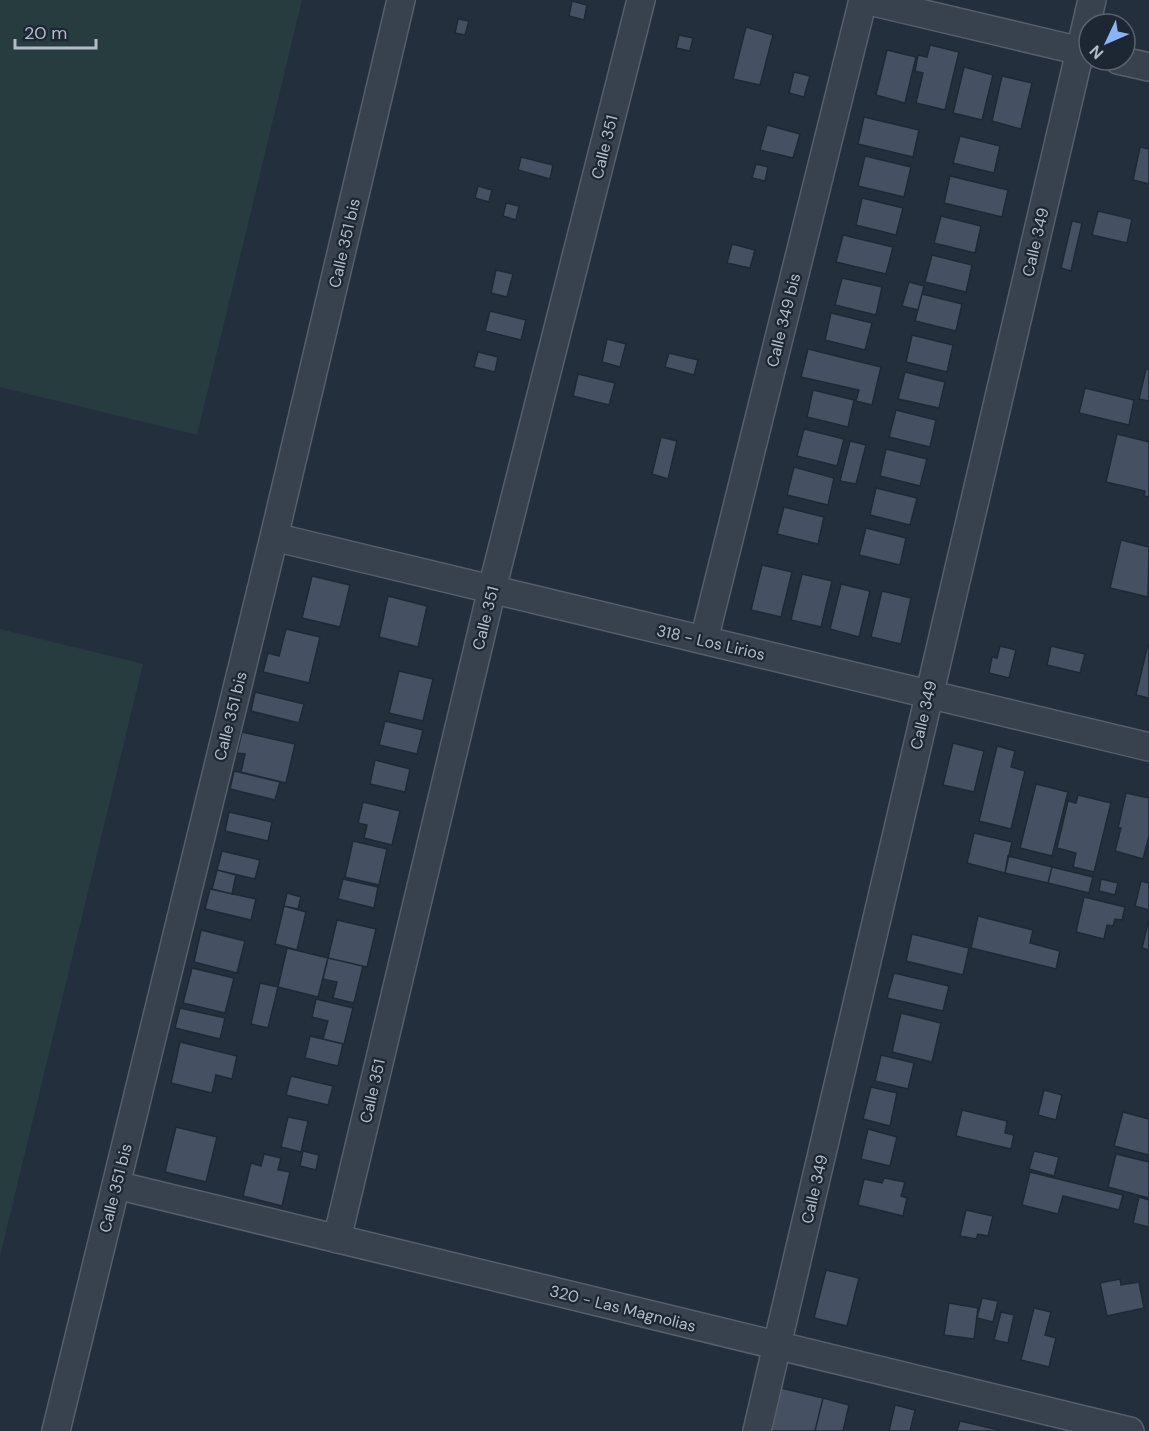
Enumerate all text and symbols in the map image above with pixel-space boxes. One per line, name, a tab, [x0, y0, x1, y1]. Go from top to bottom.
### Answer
scale bar	[15, 12, 96, 50]
north arrow	[1077, 12, 1137, 72]
text: 20 m	[24, 21, 67, 45]
text: N	[1085, 41, 1108, 64]
street label: Calle 351	[586, 113, 623, 181]
street label: Calle 351 bis	[324, 196, 365, 290]
street label: Calle 349	[1017, 206, 1054, 279]
street label: Calle 349 bis	[762, 271, 805, 369]
street label: Calle 351	[467, 584, 504, 652]
street label: 318 - Los Lirios	[655, 620, 767, 665]
street label: Calle 351 bis	[209, 669, 252, 763]
street label: Calle 349	[905, 679, 942, 752]
street label: Calle 351	[355, 1057, 390, 1125]
street label: Calle 351 bis	[94, 1141, 137, 1235]
street label: Calle 349	[796, 1153, 833, 1226]
street label: 320 - Las Magnolias	[548, 1280, 698, 1337]

